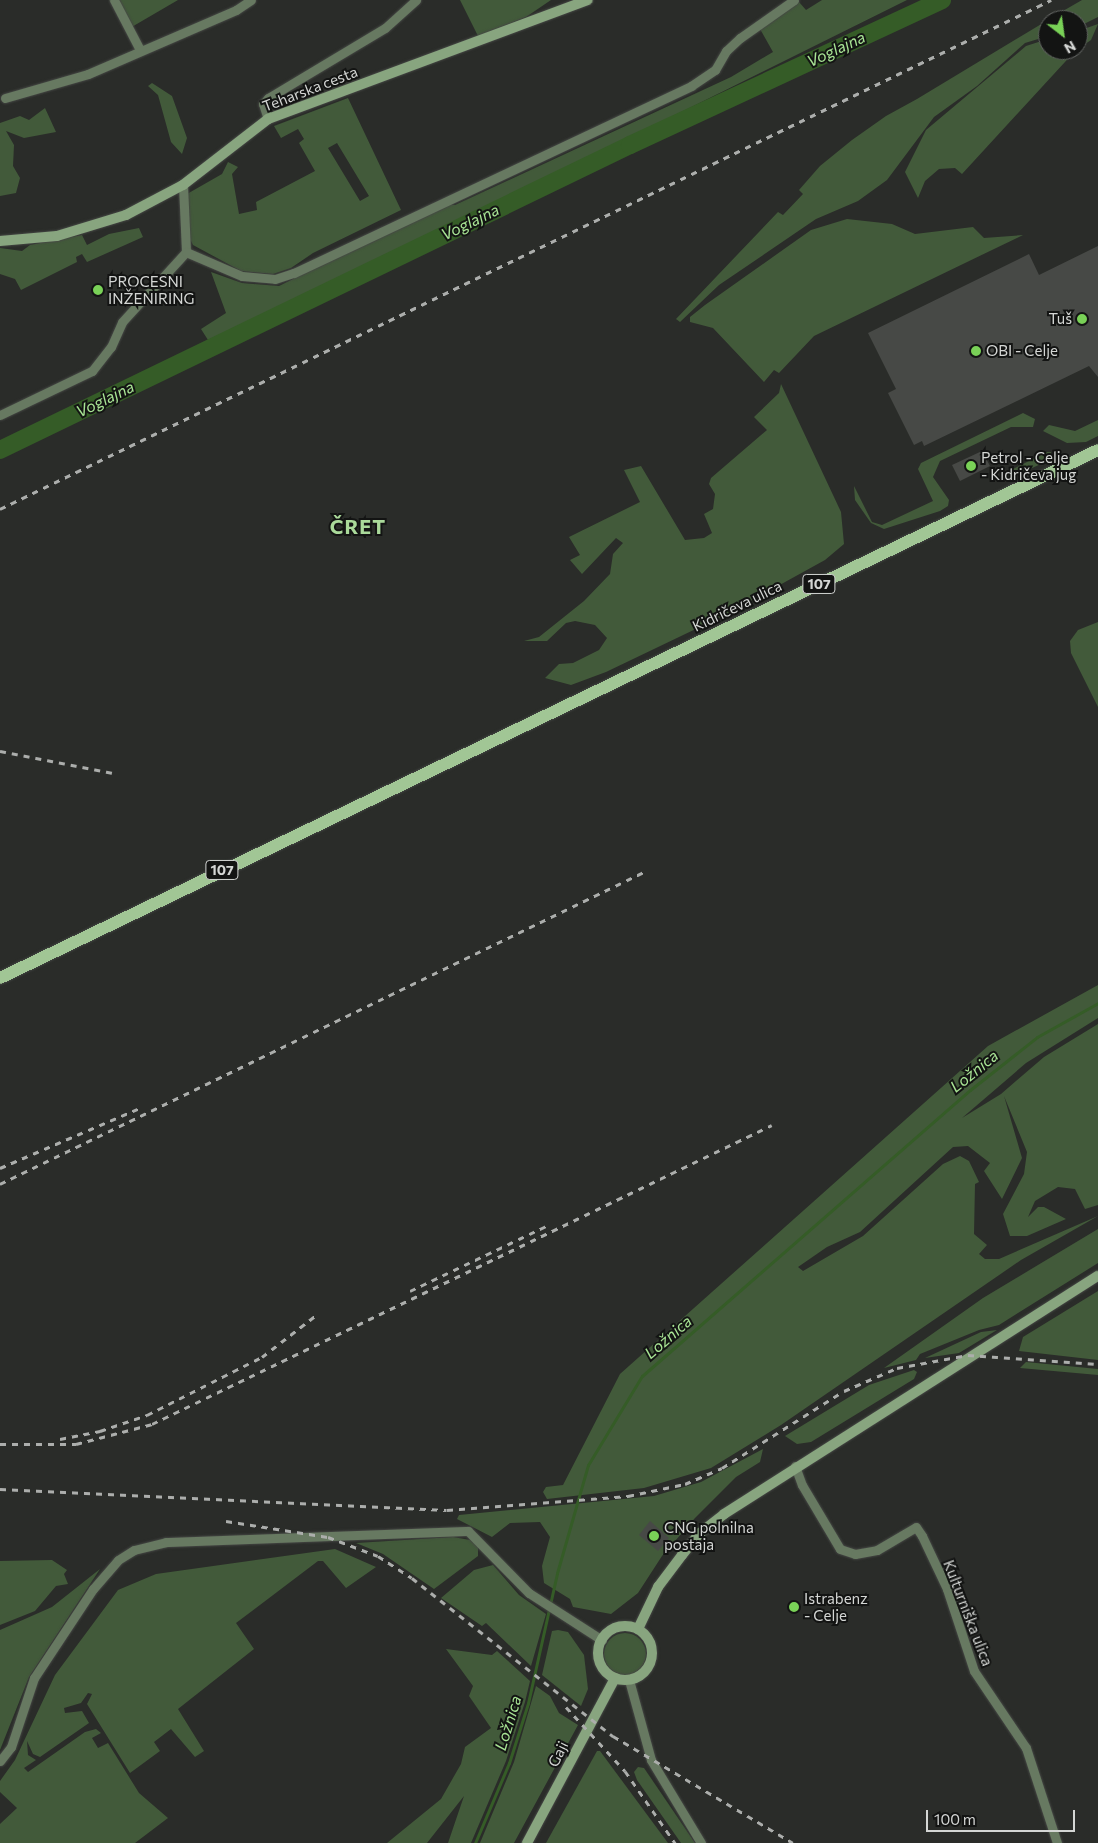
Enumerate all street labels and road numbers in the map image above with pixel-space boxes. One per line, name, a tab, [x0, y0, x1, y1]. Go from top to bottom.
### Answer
street label: Teharska cesta	[260, 63, 360, 115]
road number: 107	[802, 572, 836, 596]
street label: Kidričeva ulica	[689, 577, 785, 635]
road number: 107	[204, 858, 240, 882]
street label: Kulturniška ulica	[940, 1557, 996, 1669]
street label: Gaji	[544, 1738, 572, 1770]

